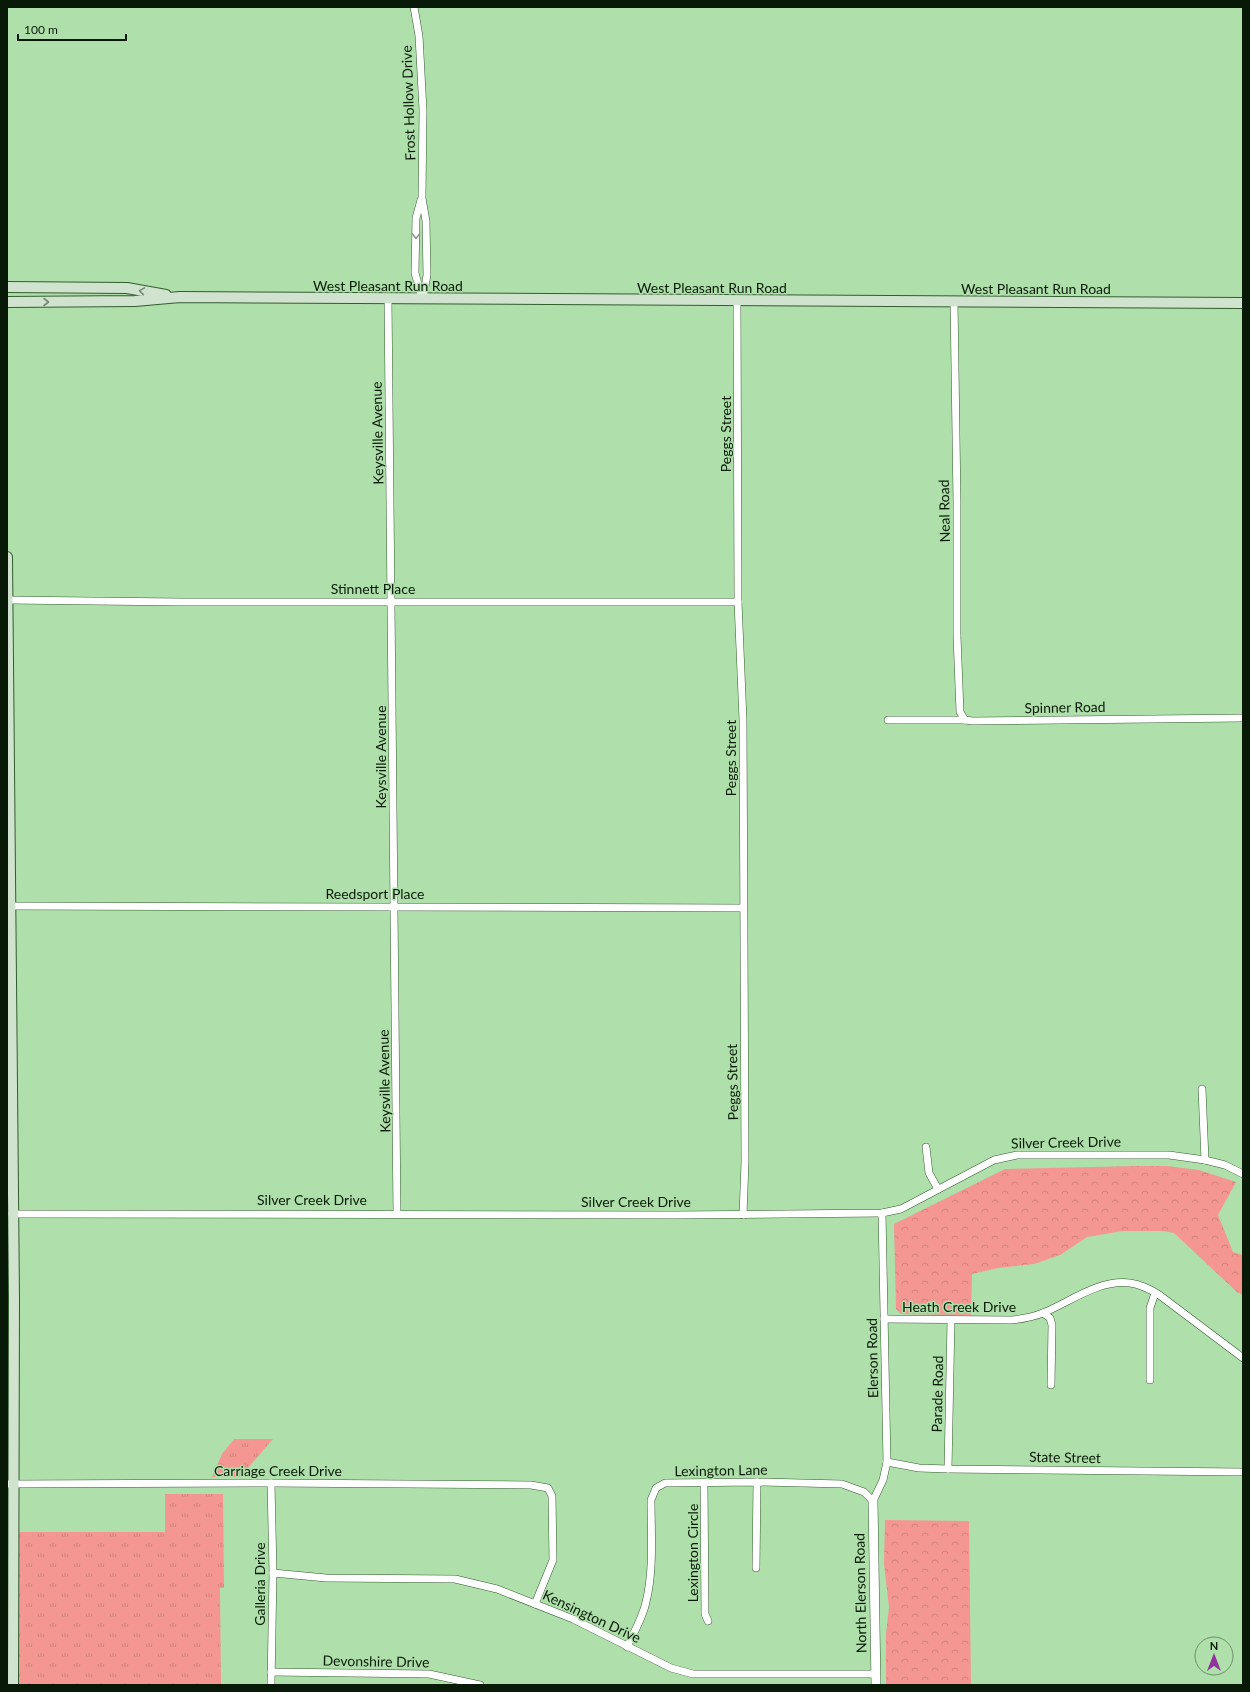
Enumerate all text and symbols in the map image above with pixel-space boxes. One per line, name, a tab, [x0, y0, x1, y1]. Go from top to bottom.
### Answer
scale bar	[18, 16, 126, 42]
text: 100 m	[24, 22, 58, 37]
street label: Frost Hollow Drive	[397, 45, 419, 161]
one-way arrow	[412, 233, 420, 239]
street label: West Pleasant Run Road	[313, 277, 463, 294]
street label: West Pleasant Run Road	[637, 279, 787, 296]
street label: West Pleasant Run Road	[961, 280, 1111, 297]
one-way arrow	[139, 287, 145, 296]
one-way arrow	[43, 298, 49, 306]
street label: Keysville Avenue	[368, 381, 386, 485]
street label: Peggs Street	[717, 396, 734, 472]
street label: Neal Road	[935, 479, 953, 543]
street label: Stinnett Place	[331, 580, 415, 597]
street label: Spinner Road	[1024, 698, 1106, 716]
street label: Keysville Avenue	[372, 705, 389, 809]
street label: Peggs Street	[722, 720, 739, 796]
street label: Reedsport Place	[325, 885, 425, 902]
street label: Keysville Avenue	[375, 1029, 393, 1133]
street label: Peggs Street	[723, 1044, 741, 1120]
street label: Silver Creek Drive	[1011, 1133, 1121, 1151]
street label: Silver Creek Drive	[257, 1191, 367, 1208]
street label: Silver Creek Drive	[581, 1193, 691, 1210]
street label: Heath Creek Drive	[902, 1298, 1016, 1315]
street label: Elerson Road	[863, 1318, 881, 1398]
street label: Parade Road	[928, 1355, 946, 1433]
street label: State Street	[1029, 1448, 1101, 1466]
street label: Lexington Lane	[674, 1461, 768, 1479]
street label: Carriage Creek Drive	[214, 1462, 342, 1479]
street label: Lexington Circle	[684, 1504, 701, 1602]
street label: North Elerson Road	[850, 1533, 870, 1653]
street label: Galleria Drive	[251, 1542, 268, 1626]
street label: Kensington Drive	[540, 1586, 644, 1646]
north arrow	[1194, 1636, 1234, 1676]
text: N	[1210, 1639, 1218, 1652]
street label: Devonshire Drive	[322, 1652, 430, 1670]

